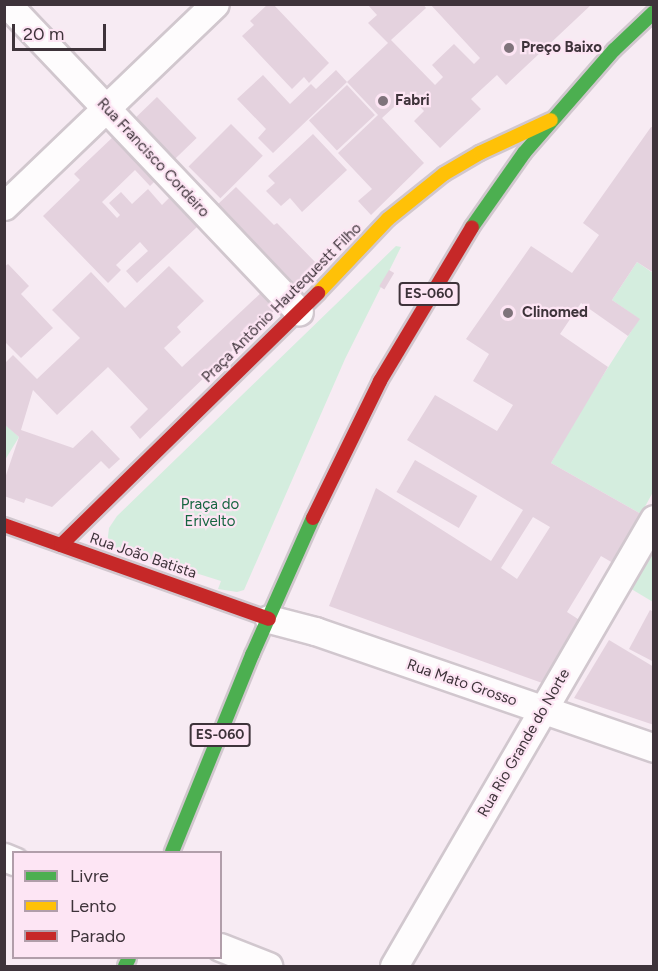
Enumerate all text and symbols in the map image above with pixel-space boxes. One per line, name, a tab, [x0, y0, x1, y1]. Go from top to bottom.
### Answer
scale bar	[15, 12, 110, 50]
text: 20 m	[23, 23, 64, 45]
place label: Preço Baixo	[521, 39, 602, 57]
marker: Preço Baixo	[502, 41, 516, 55]
place label: Fabri	[395, 92, 430, 110]
marker: Fabri	[376, 94, 390, 108]
street label: Rua Francisco Cordeiro	[93, 95, 213, 221]
street label: Praça Antônio Hautequestt Filho	[198, 219, 366, 387]
road number: ES-060	[398, 283, 460, 305]
marker: Clinomed	[499, 304, 517, 322]
place label: Clinomed	[522, 304, 588, 322]
park label: Praça do Erivelto	[181, 495, 239, 530]
street label: Rua João Batista	[87, 529, 199, 583]
street label: Rua Mato Grosso	[405, 656, 519, 710]
street label: Rua Rio Grande do Norte	[474, 666, 574, 820]
road number: ES-060	[188, 724, 252, 746]
legend	[12, 851, 222, 959]
text: Livre	[70, 865, 109, 887]
text: Lento	[70, 895, 116, 917]
text: Parado	[70, 925, 126, 947]

